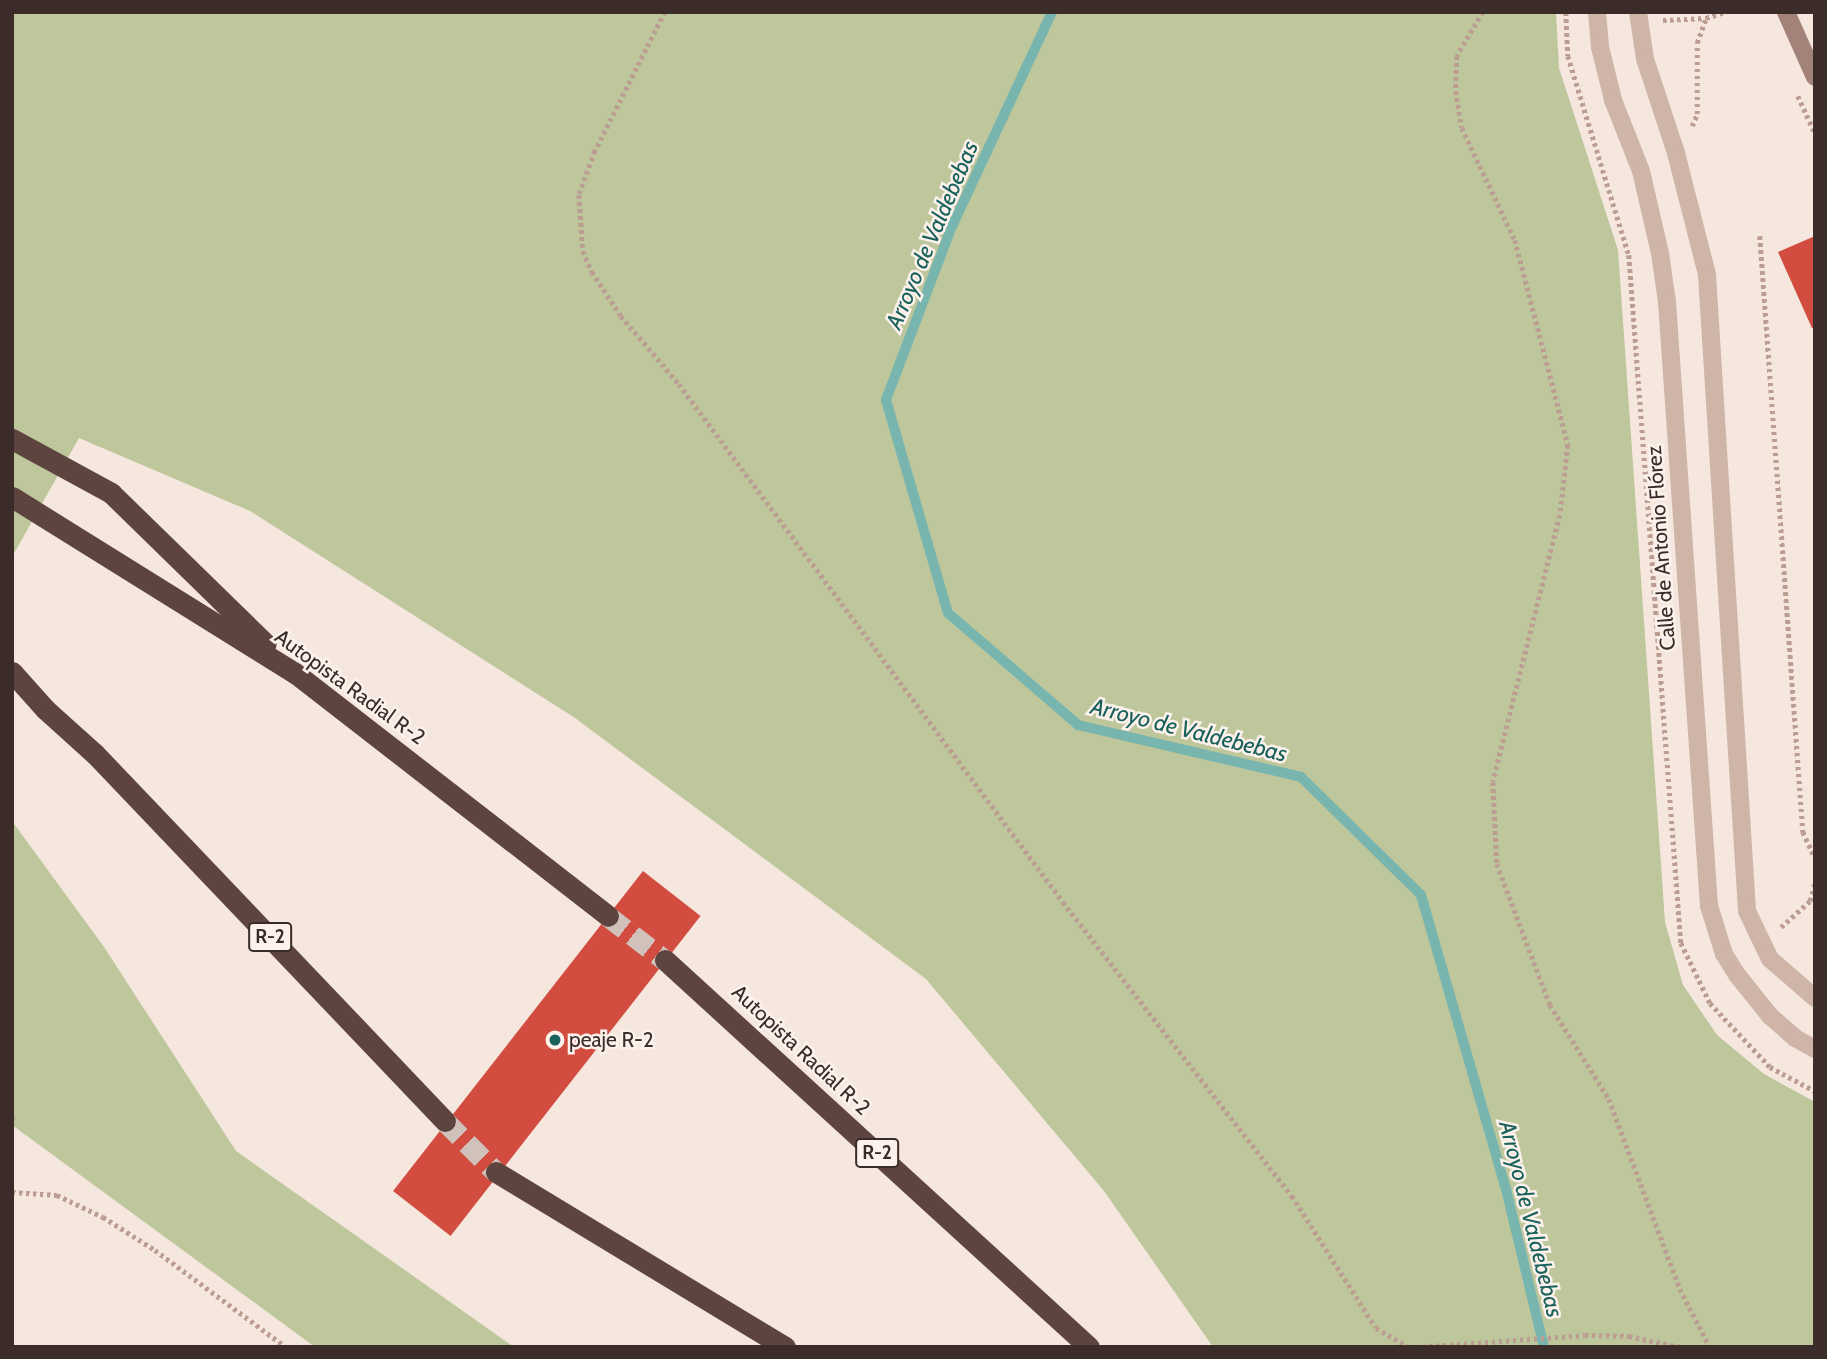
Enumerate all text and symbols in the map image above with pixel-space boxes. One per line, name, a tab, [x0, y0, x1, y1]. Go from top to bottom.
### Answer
water label: Arroyo de Valdebebas	[880, 137, 984, 333]
street label: Calle de Antonio Flórez	[1641, 445, 1681, 651]
street label: Autopista Radial R-2	[270, 624, 430, 750]
water label: Arroyo de Valdebebas	[1088, 692, 1290, 768]
road number: R-2	[247, 922, 293, 953]
street label: Autopista Radial R-2	[727, 980, 875, 1120]
place label: peaje R-2	[569, 1027, 654, 1053]
marker: peaje R-2	[547, 1032, 563, 1048]
water label: Arroyo de Valdebebas	[1493, 1118, 1569, 1320]
road number: R-2	[854, 1138, 900, 1168]

